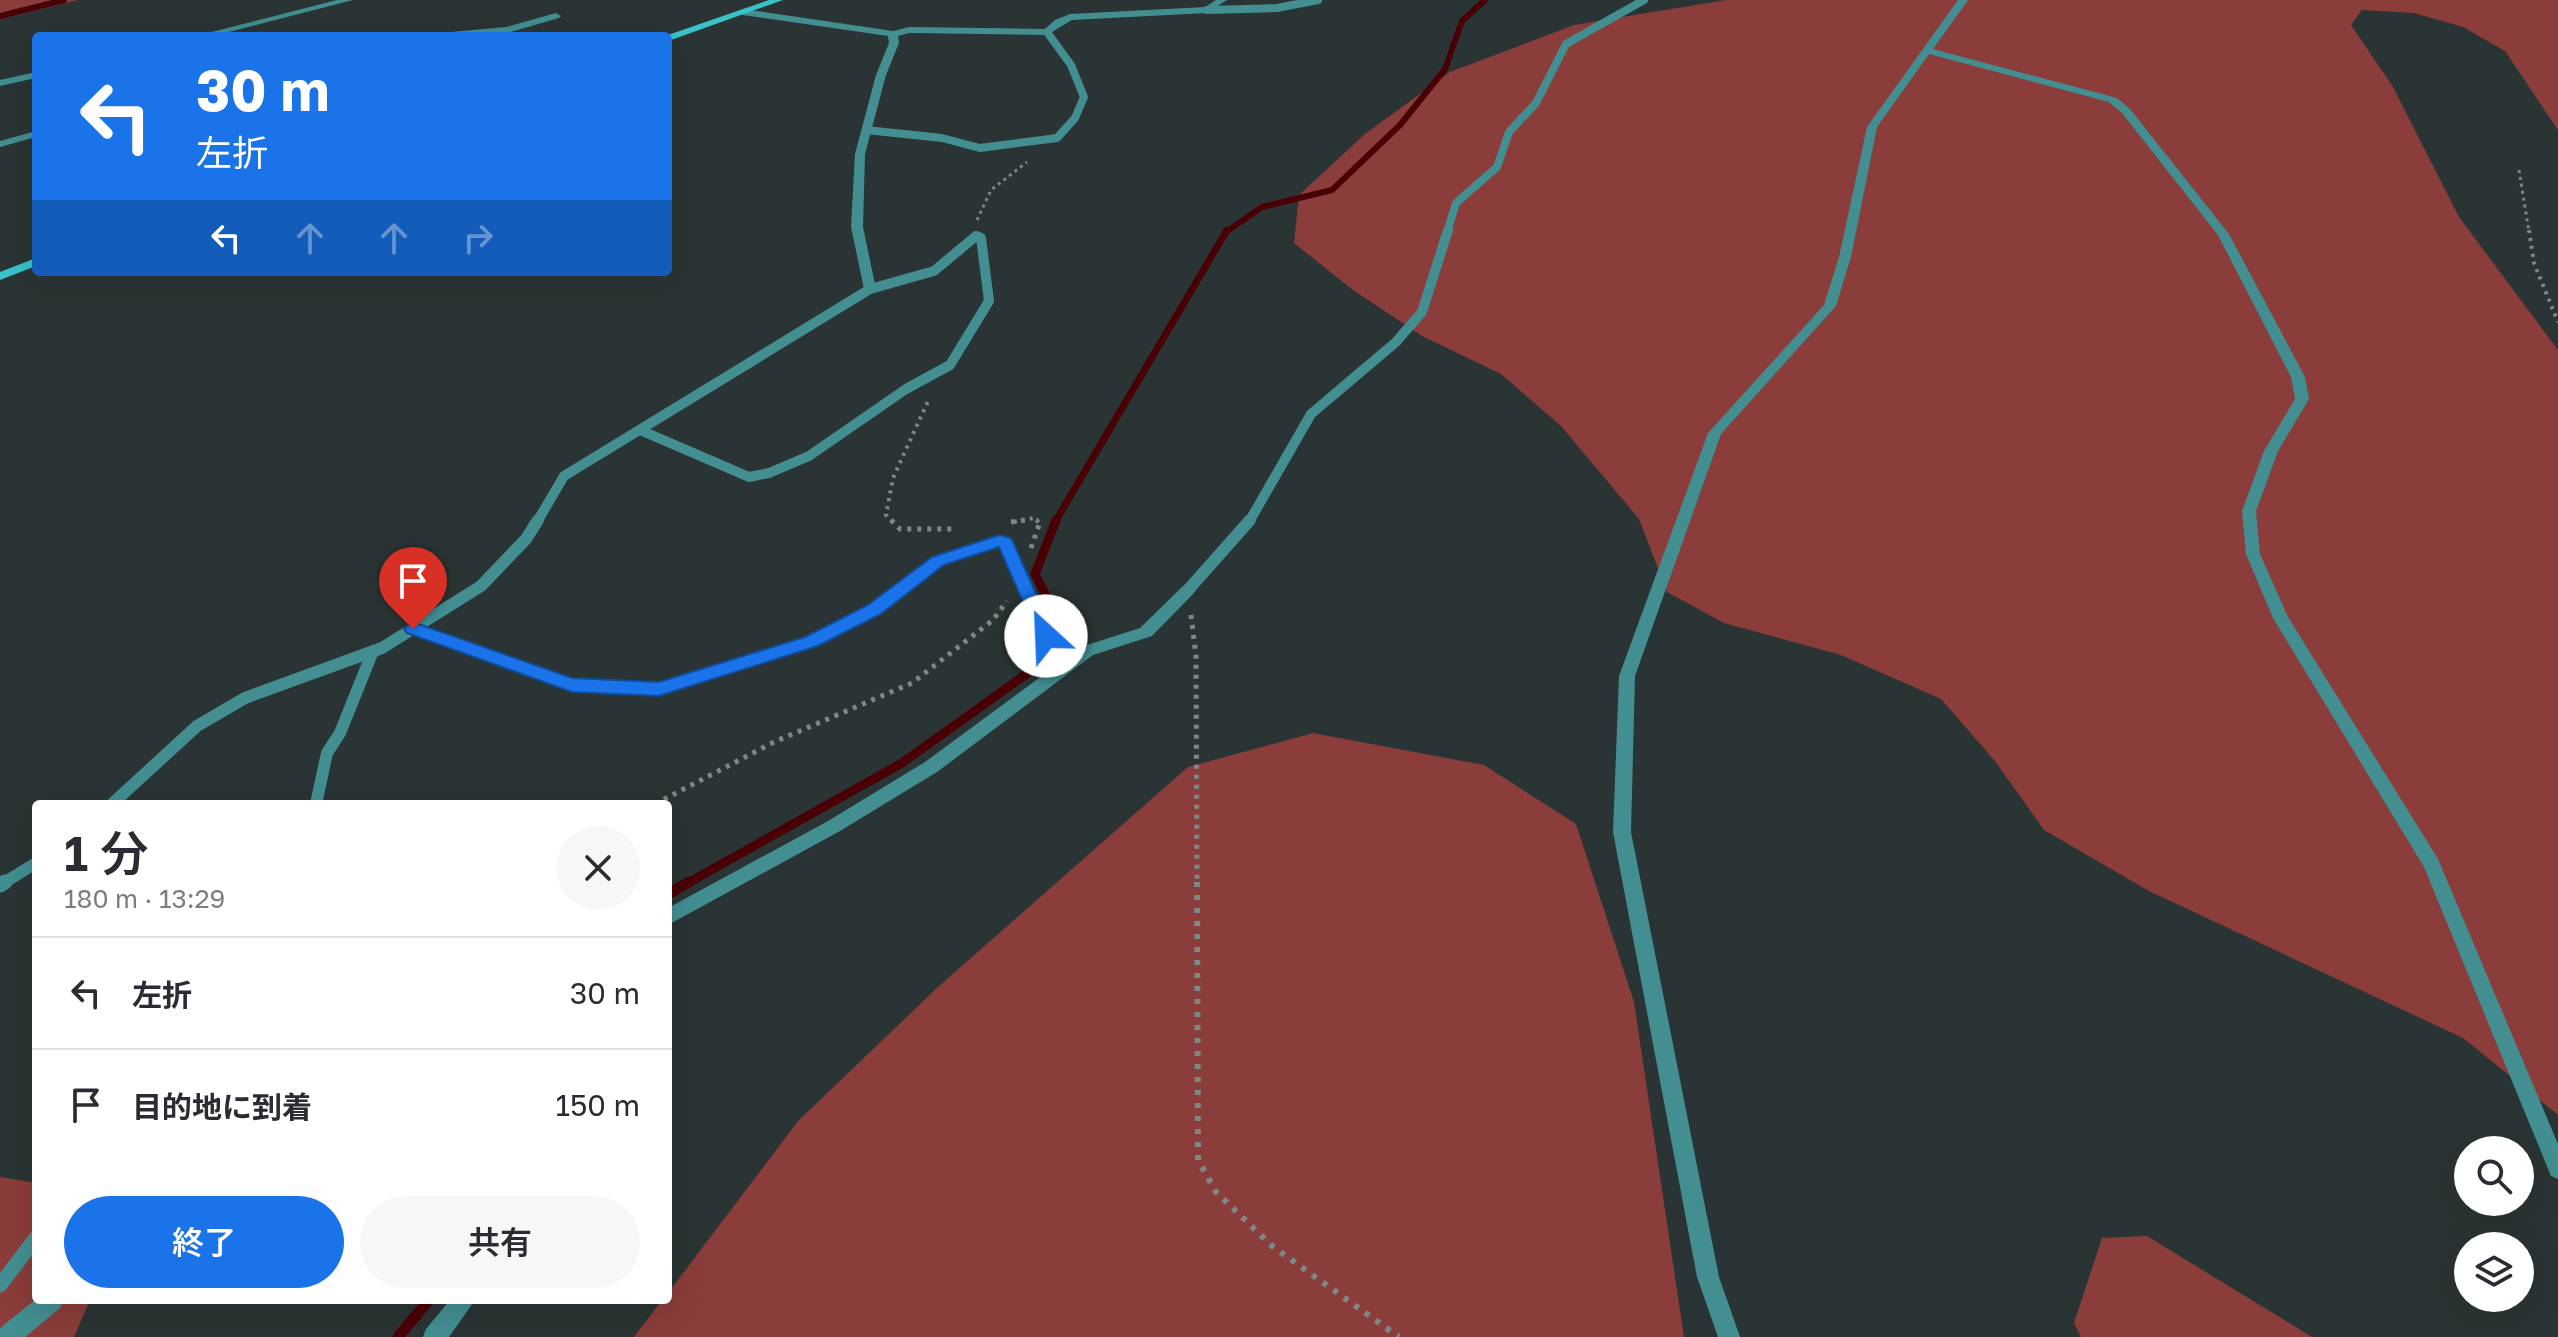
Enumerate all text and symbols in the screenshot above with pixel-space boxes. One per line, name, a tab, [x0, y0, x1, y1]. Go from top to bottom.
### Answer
text: 30 m	[196, 56, 330, 123]
icon: left	[64, 64, 168, 168]
text: 左折	[196, 131, 268, 174]
icon: left	[204, 216, 248, 260]
icon: ahead	[288, 216, 332, 260]
icon: ahead	[372, 216, 416, 260]
icon: right	[456, 216, 500, 260]
pin	[379, 547, 447, 629]
icon: arrive	[391, 559, 435, 603]
position arrow	[1004, 594, 1088, 678]
text: 1 分	[64, 824, 148, 882]
button: close	[556, 826, 640, 910]
text: 180 m · 13:29	[64, 883, 225, 914]
icon: left	[64, 971, 108, 1015]
text: 30 m	[570, 975, 640, 1011]
text: 左折	[132, 977, 192, 1013]
icon: arrive	[64, 1083, 108, 1127]
text: 150 m	[555, 1087, 640, 1123]
text: 目的地に到着	[132, 1089, 312, 1125]
map controls	[2454, 1136, 2534, 1312]
button: search	[2454, 1136, 2534, 1216]
button: 終了	[64, 1196, 344, 1288]
button: 共有	[360, 1196, 640, 1288]
button: layers	[2454, 1232, 2534, 1312]

